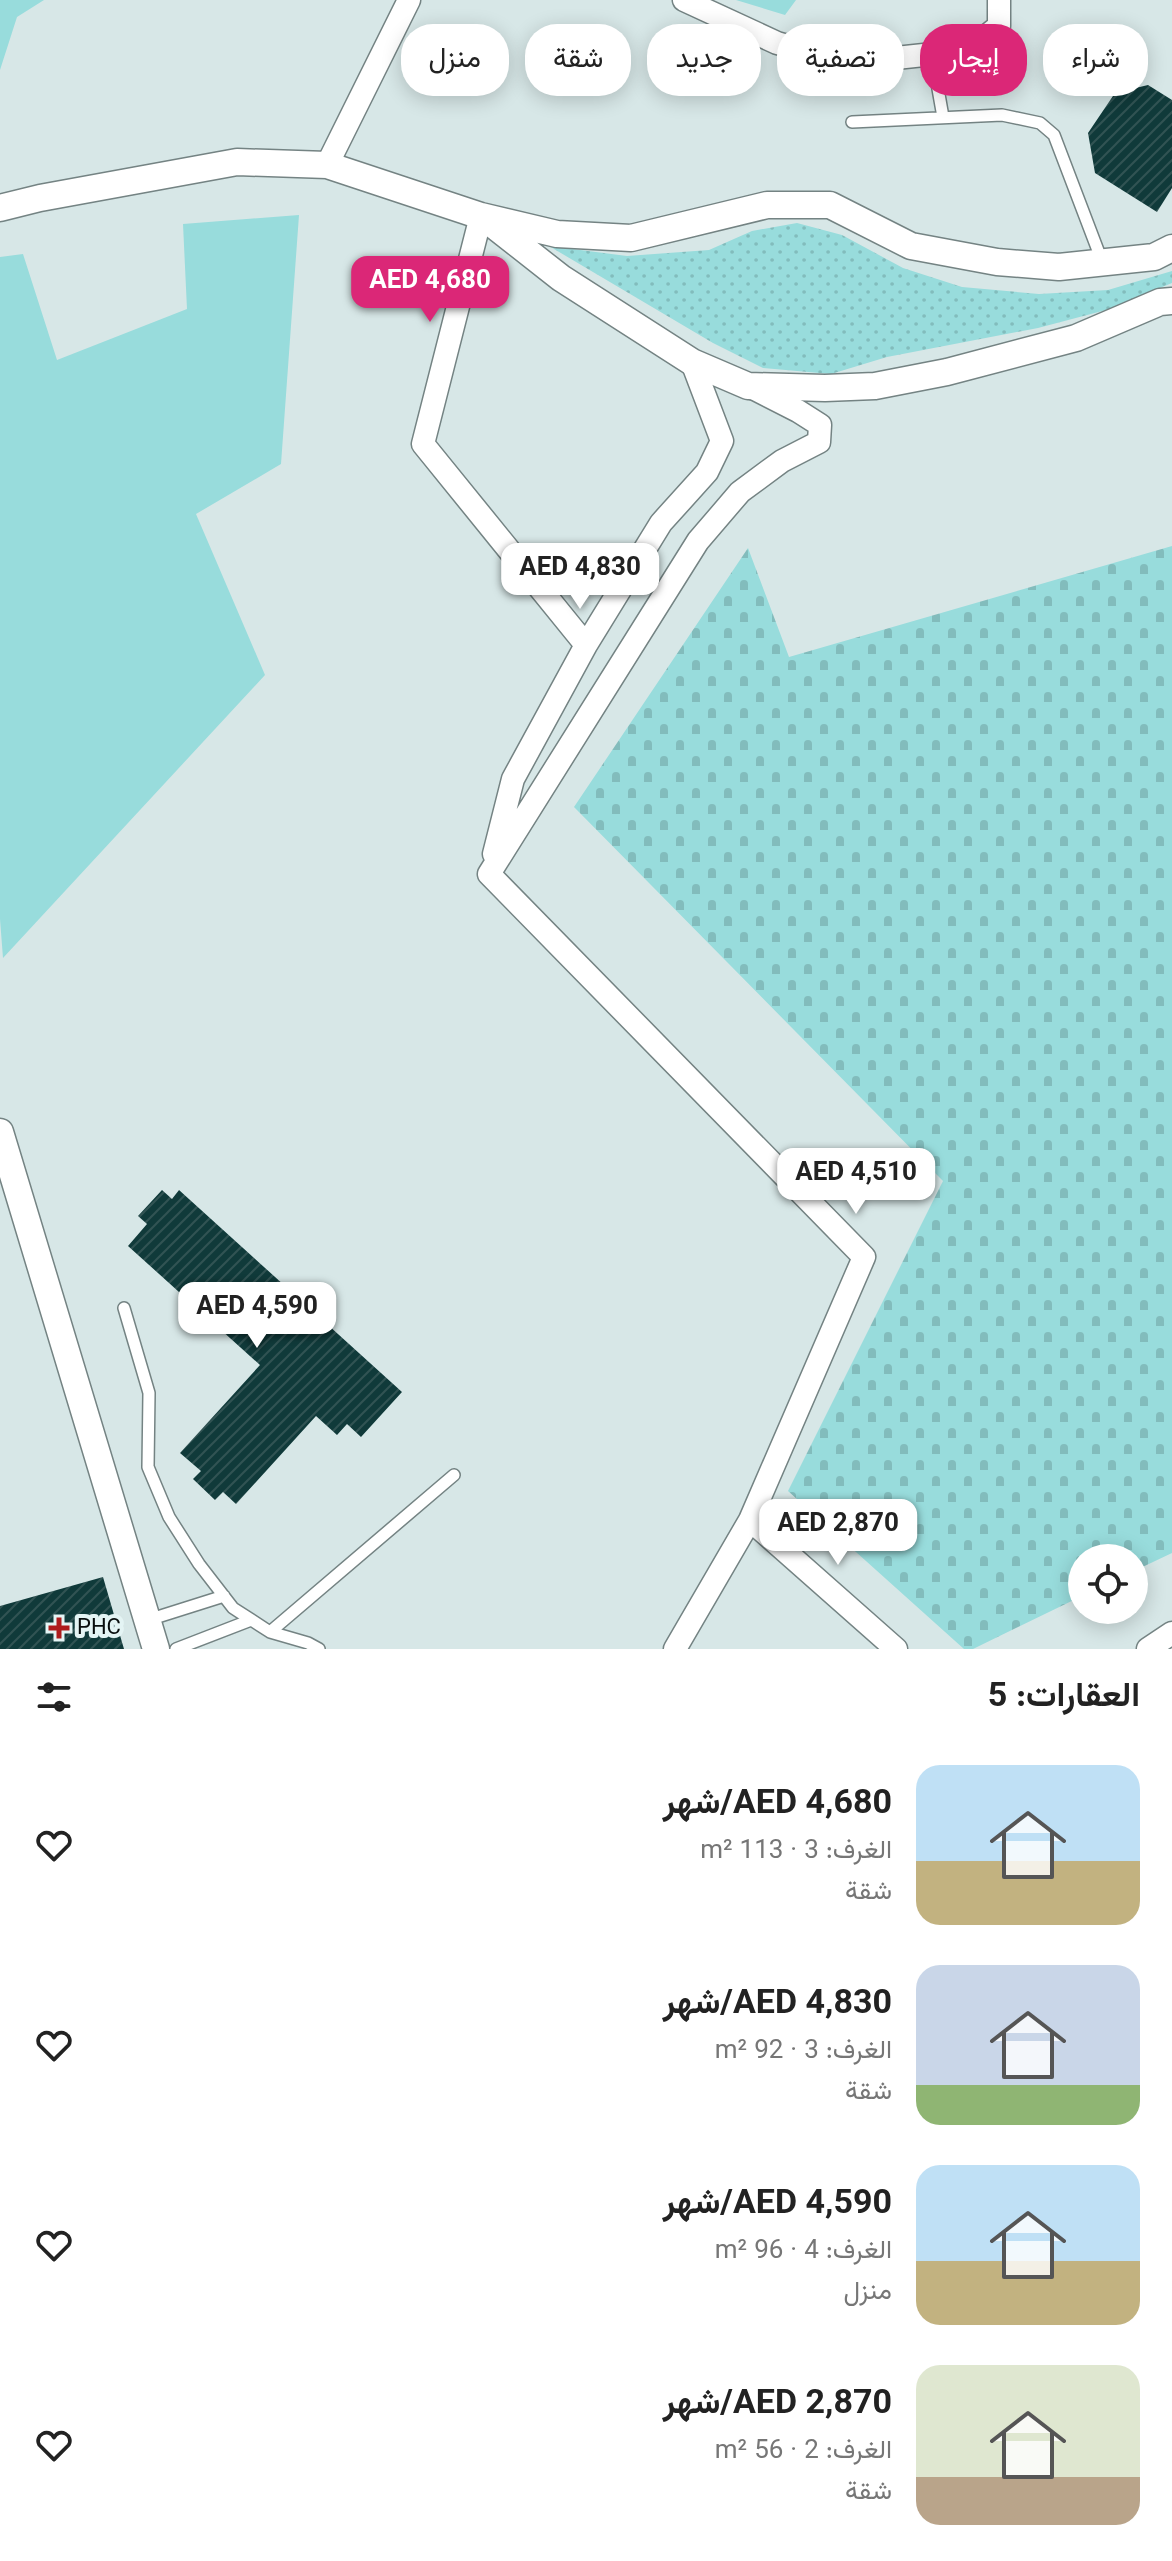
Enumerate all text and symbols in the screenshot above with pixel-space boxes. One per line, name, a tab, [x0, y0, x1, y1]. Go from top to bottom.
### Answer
chip: منزل	[401, 24, 509, 96]
chip: شقة	[525, 24, 631, 96]
chip: جديد	[647, 24, 761, 96]
chip: تصفية	[777, 24, 904, 96]
chip: إيجار	[920, 24, 1027, 96]
chip: شراء	[1043, 24, 1148, 96]
pin: AED 4,680	[338, 256, 522, 324]
text: AED 4,680	[369, 261, 491, 302]
pin: AED 4,830	[488, 543, 672, 611]
text: AED 4,830	[519, 548, 641, 589]
pin: AED 4,510	[764, 1148, 948, 1216]
text: AED 4,510	[795, 1153, 917, 1194]
pin: AED 4,590	[165, 1282, 349, 1350]
text: AED 4,590	[196, 1287, 318, 1328]
pin: AED 2,870	[746, 1499, 930, 1567]
text: AED 2,870	[777, 1504, 899, 1545]
map controls	[1068, 1544, 1148, 1624]
button: locate	[1068, 1544, 1148, 1624]
place label: PHC	[77, 1611, 121, 1646]
marker: PHC	[48, 1617, 70, 1639]
text: العقارات: 5	[988, 1671, 1140, 1724]
icon: filters	[32, 1675, 76, 1719]
text: AED 4,680/شهر	[663, 1778, 892, 1831]
icon: home	[980, 1797, 1076, 1893]
icon: heart	[32, 1823, 76, 1867]
text: الغرف: 3 · 113 m²	[700, 1831, 892, 1872]
text: شقة	[845, 1872, 892, 1913]
text: AED 4,830/شهر	[663, 1978, 892, 2031]
icon: home	[980, 1997, 1076, 2093]
icon: heart	[32, 2023, 76, 2067]
text: الغرف: 3 · 92 m²	[715, 2031, 892, 2072]
text: شقة	[845, 2072, 892, 2113]
text: AED 4,590/شهر	[663, 2178, 892, 2231]
icon: home	[980, 2197, 1076, 2293]
icon: heart	[32, 2223, 76, 2267]
text: الغرف: 4 · 96 m²	[715, 2231, 892, 2272]
text: منزل	[843, 2272, 892, 2313]
text: AED 2,870/شهر	[663, 2378, 892, 2431]
icon: home	[980, 2397, 1076, 2493]
icon: heart	[32, 2423, 76, 2467]
text: الغرف: 2 · 56 m²	[715, 2431, 892, 2472]
text: شقة	[845, 2472, 892, 2513]

